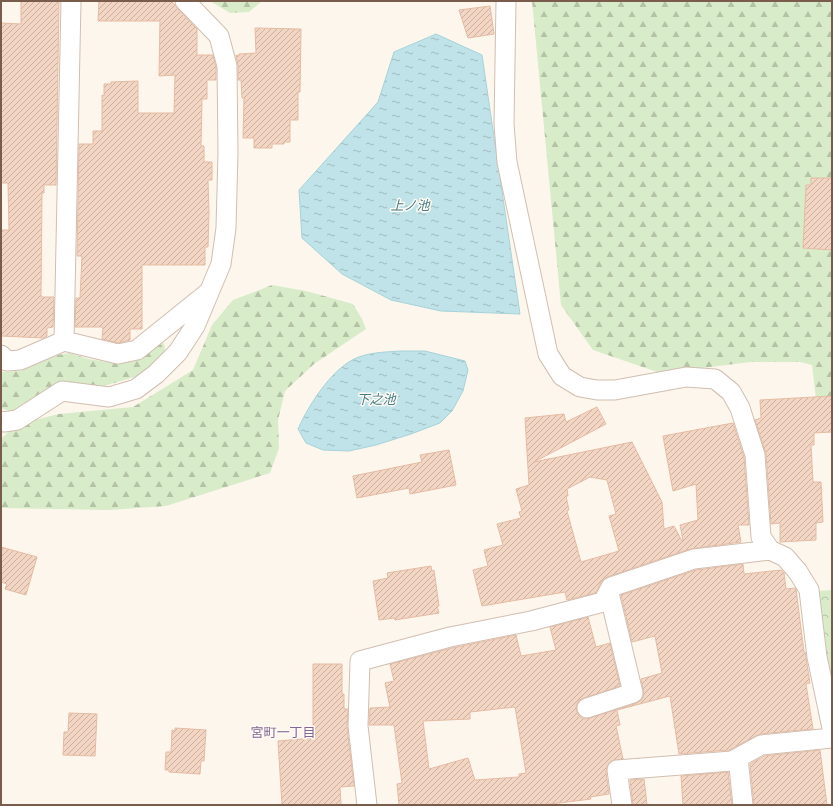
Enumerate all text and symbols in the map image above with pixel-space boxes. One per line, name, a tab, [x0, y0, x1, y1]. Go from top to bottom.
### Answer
water label: 上ノ池	[390, 197, 431, 213]
water label: 下之池	[356, 391, 397, 407]
district label: 宮町一丁目	[250, 724, 316, 740]

